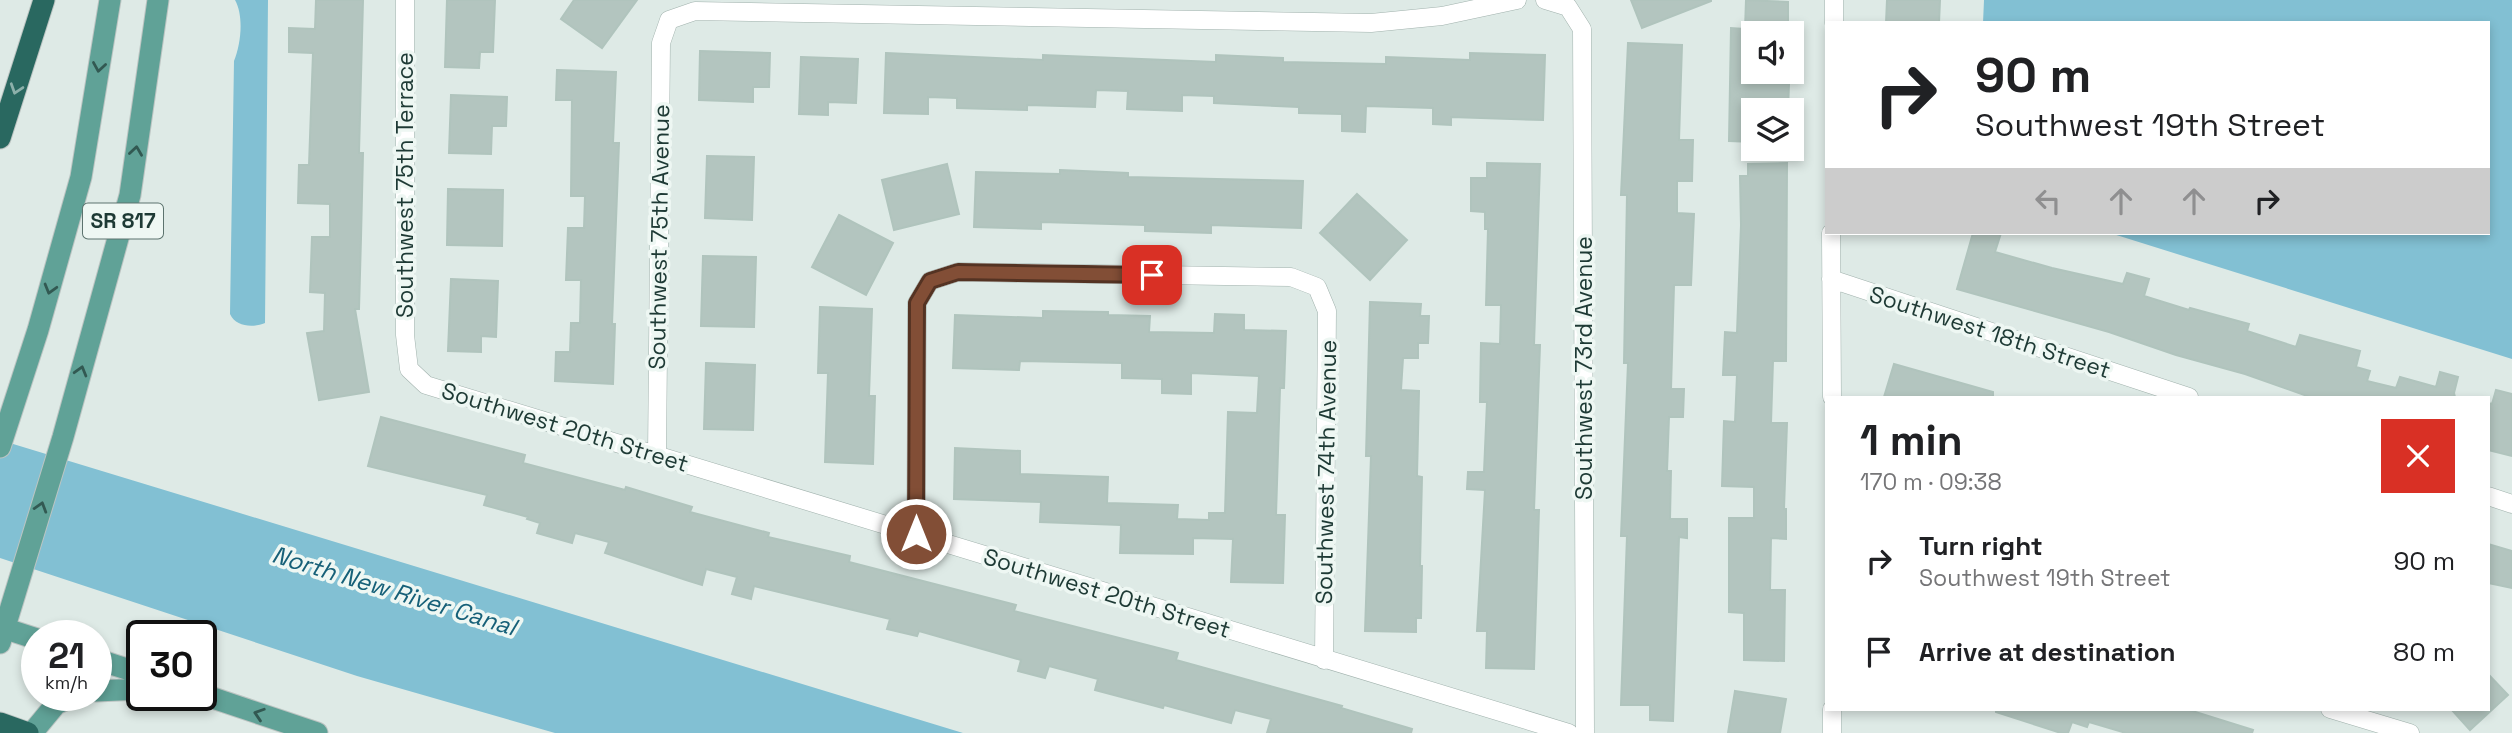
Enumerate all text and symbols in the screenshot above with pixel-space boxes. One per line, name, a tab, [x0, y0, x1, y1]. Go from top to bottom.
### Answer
map controls	[1741, 21, 1804, 161]
button: sound	[1741, 21, 1804, 84]
text: 90 m	[1975, 44, 2091, 106]
icon: right	[1860, 49, 1951, 140]
street label: Southwest 75th Terrace	[390, 52, 420, 318]
one-way arrow	[92, 61, 107, 73]
one-way arrow	[10, 82, 25, 94]
button: layers	[1741, 98, 1804, 161]
street label: Southwest 75th Avenue	[642, 104, 676, 370]
text: Southwest 19th Street	[1975, 105, 2325, 145]
one-way arrow	[129, 145, 144, 157]
icon: left	[2029, 182, 2067, 220]
icon: ahead	[2102, 182, 2140, 220]
icon: ahead	[2175, 182, 2213, 220]
icon: right	[2248, 182, 2286, 220]
road number: SR 817	[83, 204, 163, 238]
street label: Southwest 73rd Avenue	[1569, 236, 1599, 500]
pin	[1122, 245, 1182, 305]
icon: arrive	[1133, 256, 1171, 294]
street label: Southwest 18th Street	[1866, 279, 2114, 385]
one-way arrow	[43, 283, 58, 295]
street label: Southwest 74th Avenue	[1309, 339, 1343, 605]
one-way arrow	[73, 365, 88, 377]
street label: Southwest 20th Street	[438, 375, 692, 479]
text: 1 min	[1860, 414, 1963, 467]
button: close	[2381, 419, 2455, 493]
text: 170 m · 09:38	[1860, 467, 2002, 497]
position arrow	[879, 497, 953, 571]
one-way arrow	[33, 501, 48, 513]
text: Turn right	[1919, 529, 2043, 563]
water label: North New River Canal	[268, 539, 523, 643]
street label: Southwest 20th Street	[980, 541, 1234, 645]
icon: right	[1860, 542, 1898, 580]
text: 90 m	[2393, 544, 2455, 578]
text: Southwest 19th Street	[1919, 563, 2171, 593]
speed limit sign: 30	[126, 620, 217, 711]
icon: arrive	[1860, 633, 1898, 671]
text: 21	[48, 634, 85, 678]
text: Arrive at destination	[1919, 635, 2176, 669]
text: 80 m	[2393, 635, 2455, 669]
text: km/h	[45, 671, 88, 694]
one-way arrow	[254, 708, 266, 722]

